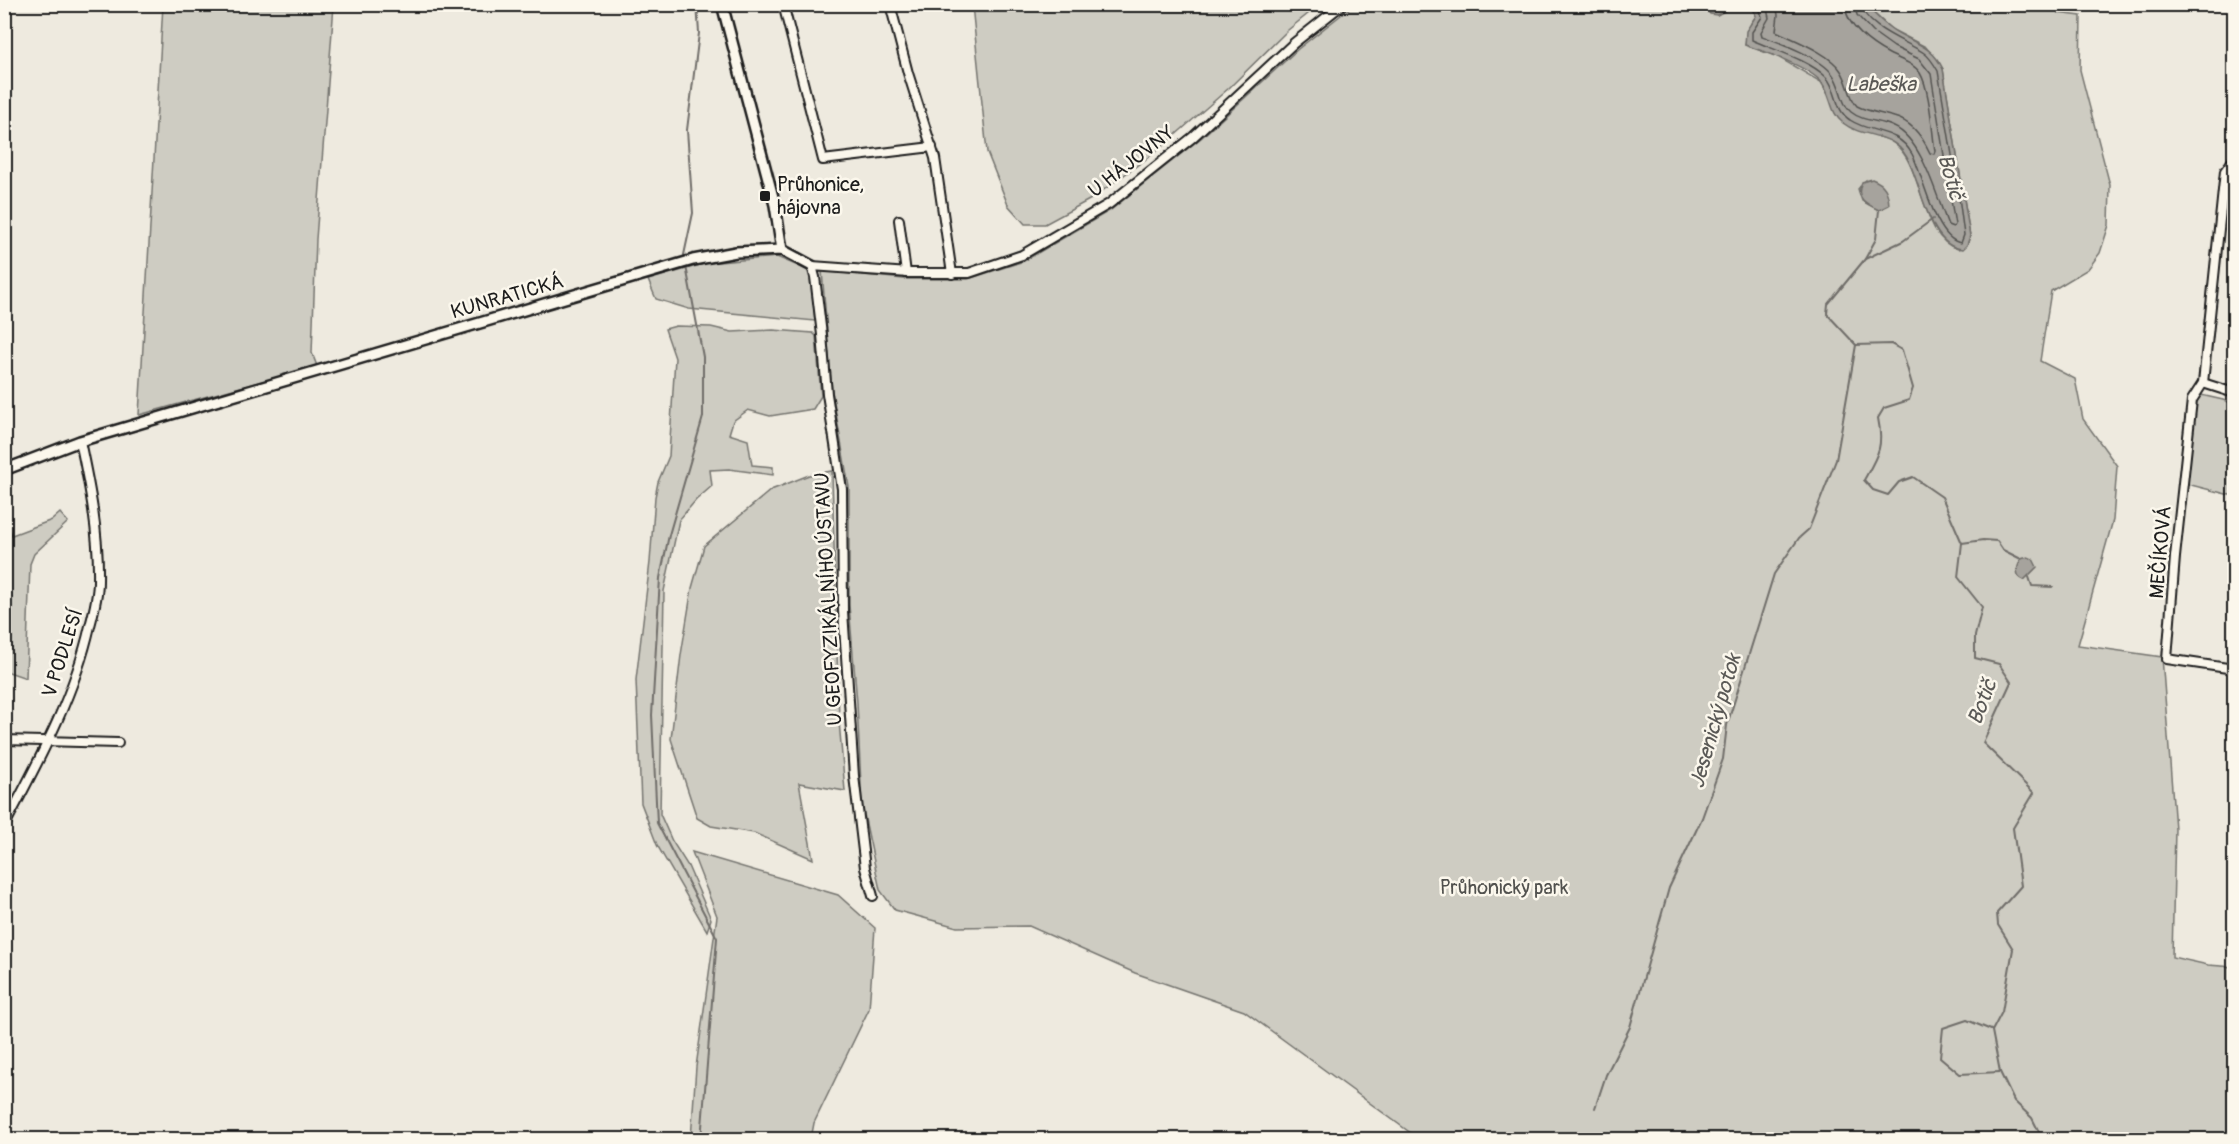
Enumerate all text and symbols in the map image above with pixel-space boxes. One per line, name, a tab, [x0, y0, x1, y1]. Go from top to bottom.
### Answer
water label: Labeška	[1846, 71, 1917, 98]
street label: U HÁJOVNY	[1083, 120, 1180, 203]
water label: Botič	[1931, 151, 1970, 205]
place label: Průhonice, hájovna	[777, 172, 864, 220]
marker: Průhonice, hájovna	[758, 189, 772, 203]
street label: KUNRATICKÁ	[448, 268, 567, 325]
street label: U GEOFYZIKÁLNÍHO ÚSTAVU	[809, 472, 848, 726]
street label: MEČÍKOVÁ	[2144, 505, 2177, 600]
street label: V PODLESÍ	[36, 605, 89, 701]
water label: Jesenický potok	[1683, 649, 1748, 791]
water label: Botič	[1962, 674, 2004, 729]
park label: Průhonický park	[1440, 875, 1569, 900]

